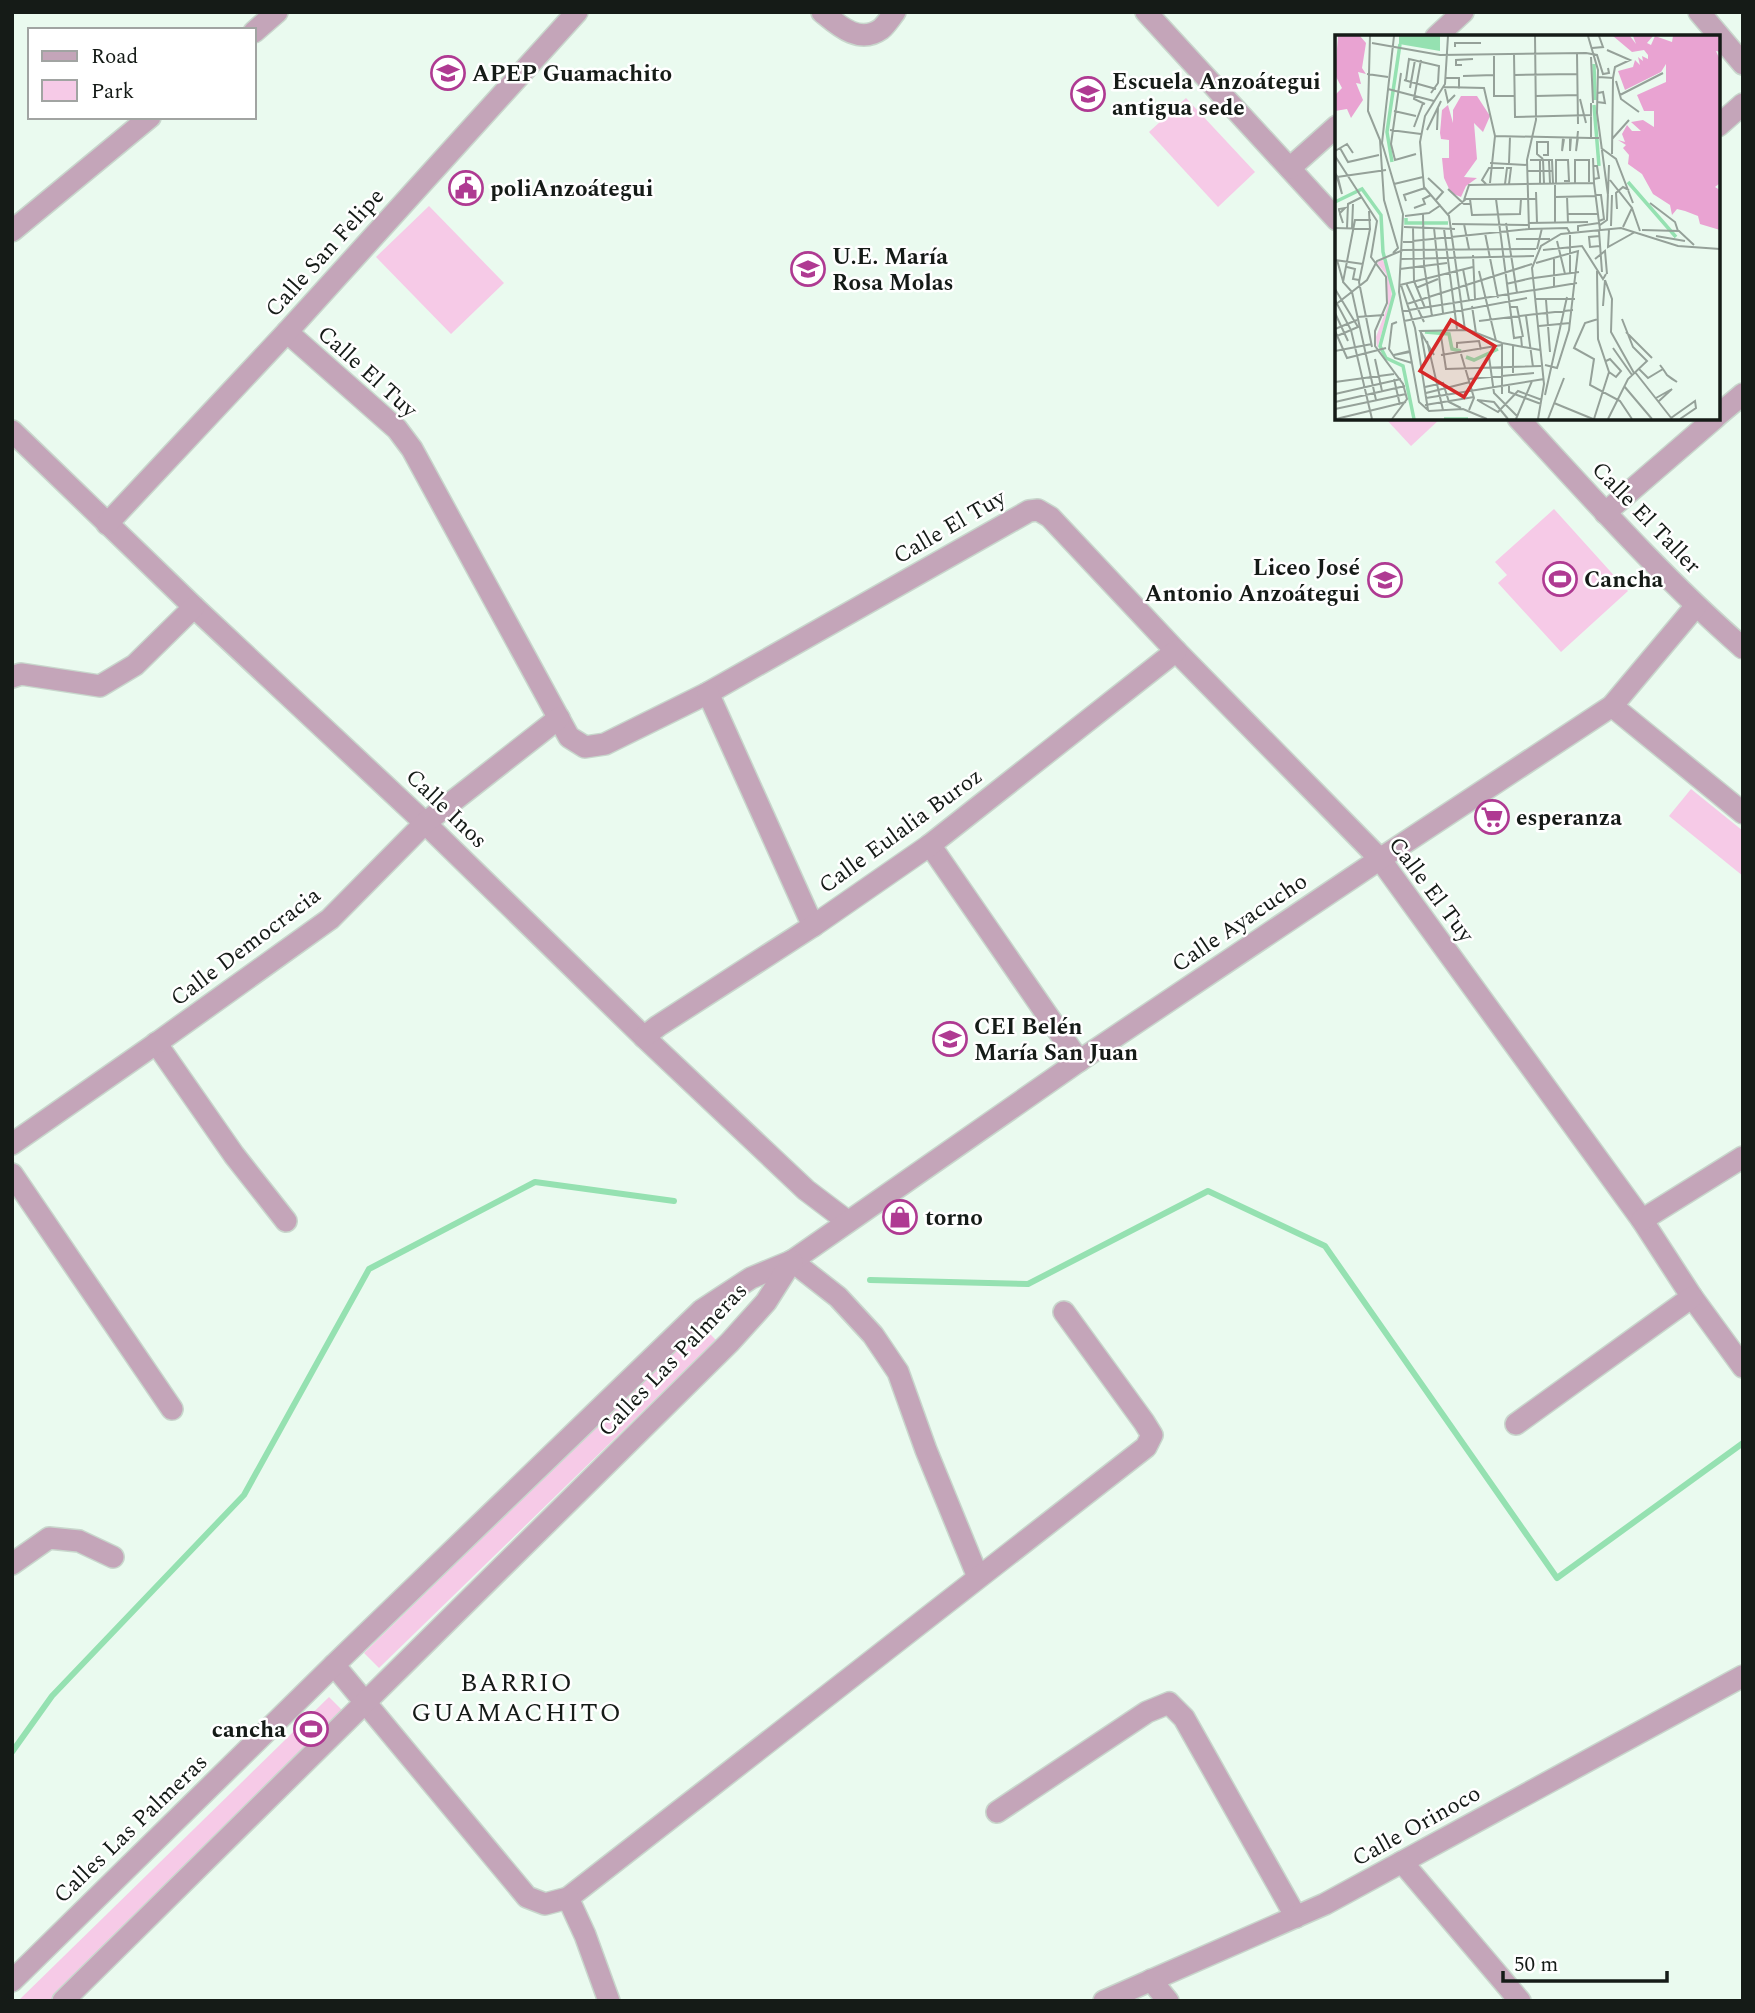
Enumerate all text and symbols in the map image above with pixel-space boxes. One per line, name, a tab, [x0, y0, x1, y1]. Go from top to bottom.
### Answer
legend	[28, 28, 256, 119]
inset map	[1335, 35, 1720, 420]
text: Road	[91, 41, 138, 73]
school or university icon: APEP Guamachito	[429, 54, 467, 92]
place label: APEP Guamachito	[472, 57, 672, 92]
place label: Escuela Anzoátegui antigua sede	[1112, 65, 1321, 126]
school or university icon: Escuela Anzoátegui antigua sede	[1069, 75, 1107, 113]
text: Park	[91, 76, 135, 108]
public building icon: poliAnzoátegui	[447, 169, 485, 207]
place label: poliAnzoátegui	[490, 172, 653, 207]
street label: Calle San Felipe	[257, 180, 393, 326]
place label: U.E. María Rosa Molas	[832, 240, 954, 301]
school or university icon: U.E. María Rosa Molas	[789, 250, 827, 288]
street label: Calle El Tuy	[309, 317, 426, 428]
street label: Calle El Taller	[1583, 454, 1709, 582]
street label: Calle El Tuy	[887, 480, 1013, 574]
place label: Liceo José Antonio Anzoátegui	[1145, 551, 1360, 612]
sports icon: Cancha	[1541, 560, 1579, 598]
school or university icon: Liceo José Antonio Anzoátegui	[1366, 561, 1404, 599]
place label: Cancha	[1584, 563, 1664, 598]
street label: Calle Eulalia Buroz	[812, 760, 990, 903]
street label: Calle Inos	[397, 761, 495, 857]
supermarket icon: esperanza	[1473, 798, 1511, 836]
place label: esperanza	[1516, 801, 1622, 836]
street label: Calle El Tuy	[1379, 829, 1483, 951]
street label: Calle Ayacucho	[1165, 865, 1315, 982]
street label: Calle Democracia	[163, 879, 329, 1016]
place label: CEI Belén María San Juan	[974, 1010, 1138, 1071]
school or university icon: CEI Belén María San Juan	[931, 1020, 969, 1058]
shop icon: torno	[881, 1198, 919, 1236]
place label: torno	[925, 1201, 983, 1236]
street label: Calles Las Palmeras	[590, 1275, 756, 1445]
district label: BARRIO GUAMACHITO	[411, 1663, 623, 1733]
sports icon: cancha	[292, 1710, 330, 1748]
place label: cancha	[212, 1713, 286, 1748]
street label: Calles Las Palmeras	[46, 1746, 216, 1912]
street label: Calle Orinoco	[1346, 1776, 1488, 1876]
scale bar	[1503, 1940, 1668, 1984]
text: 50 m	[1514, 1949, 1558, 1981]

